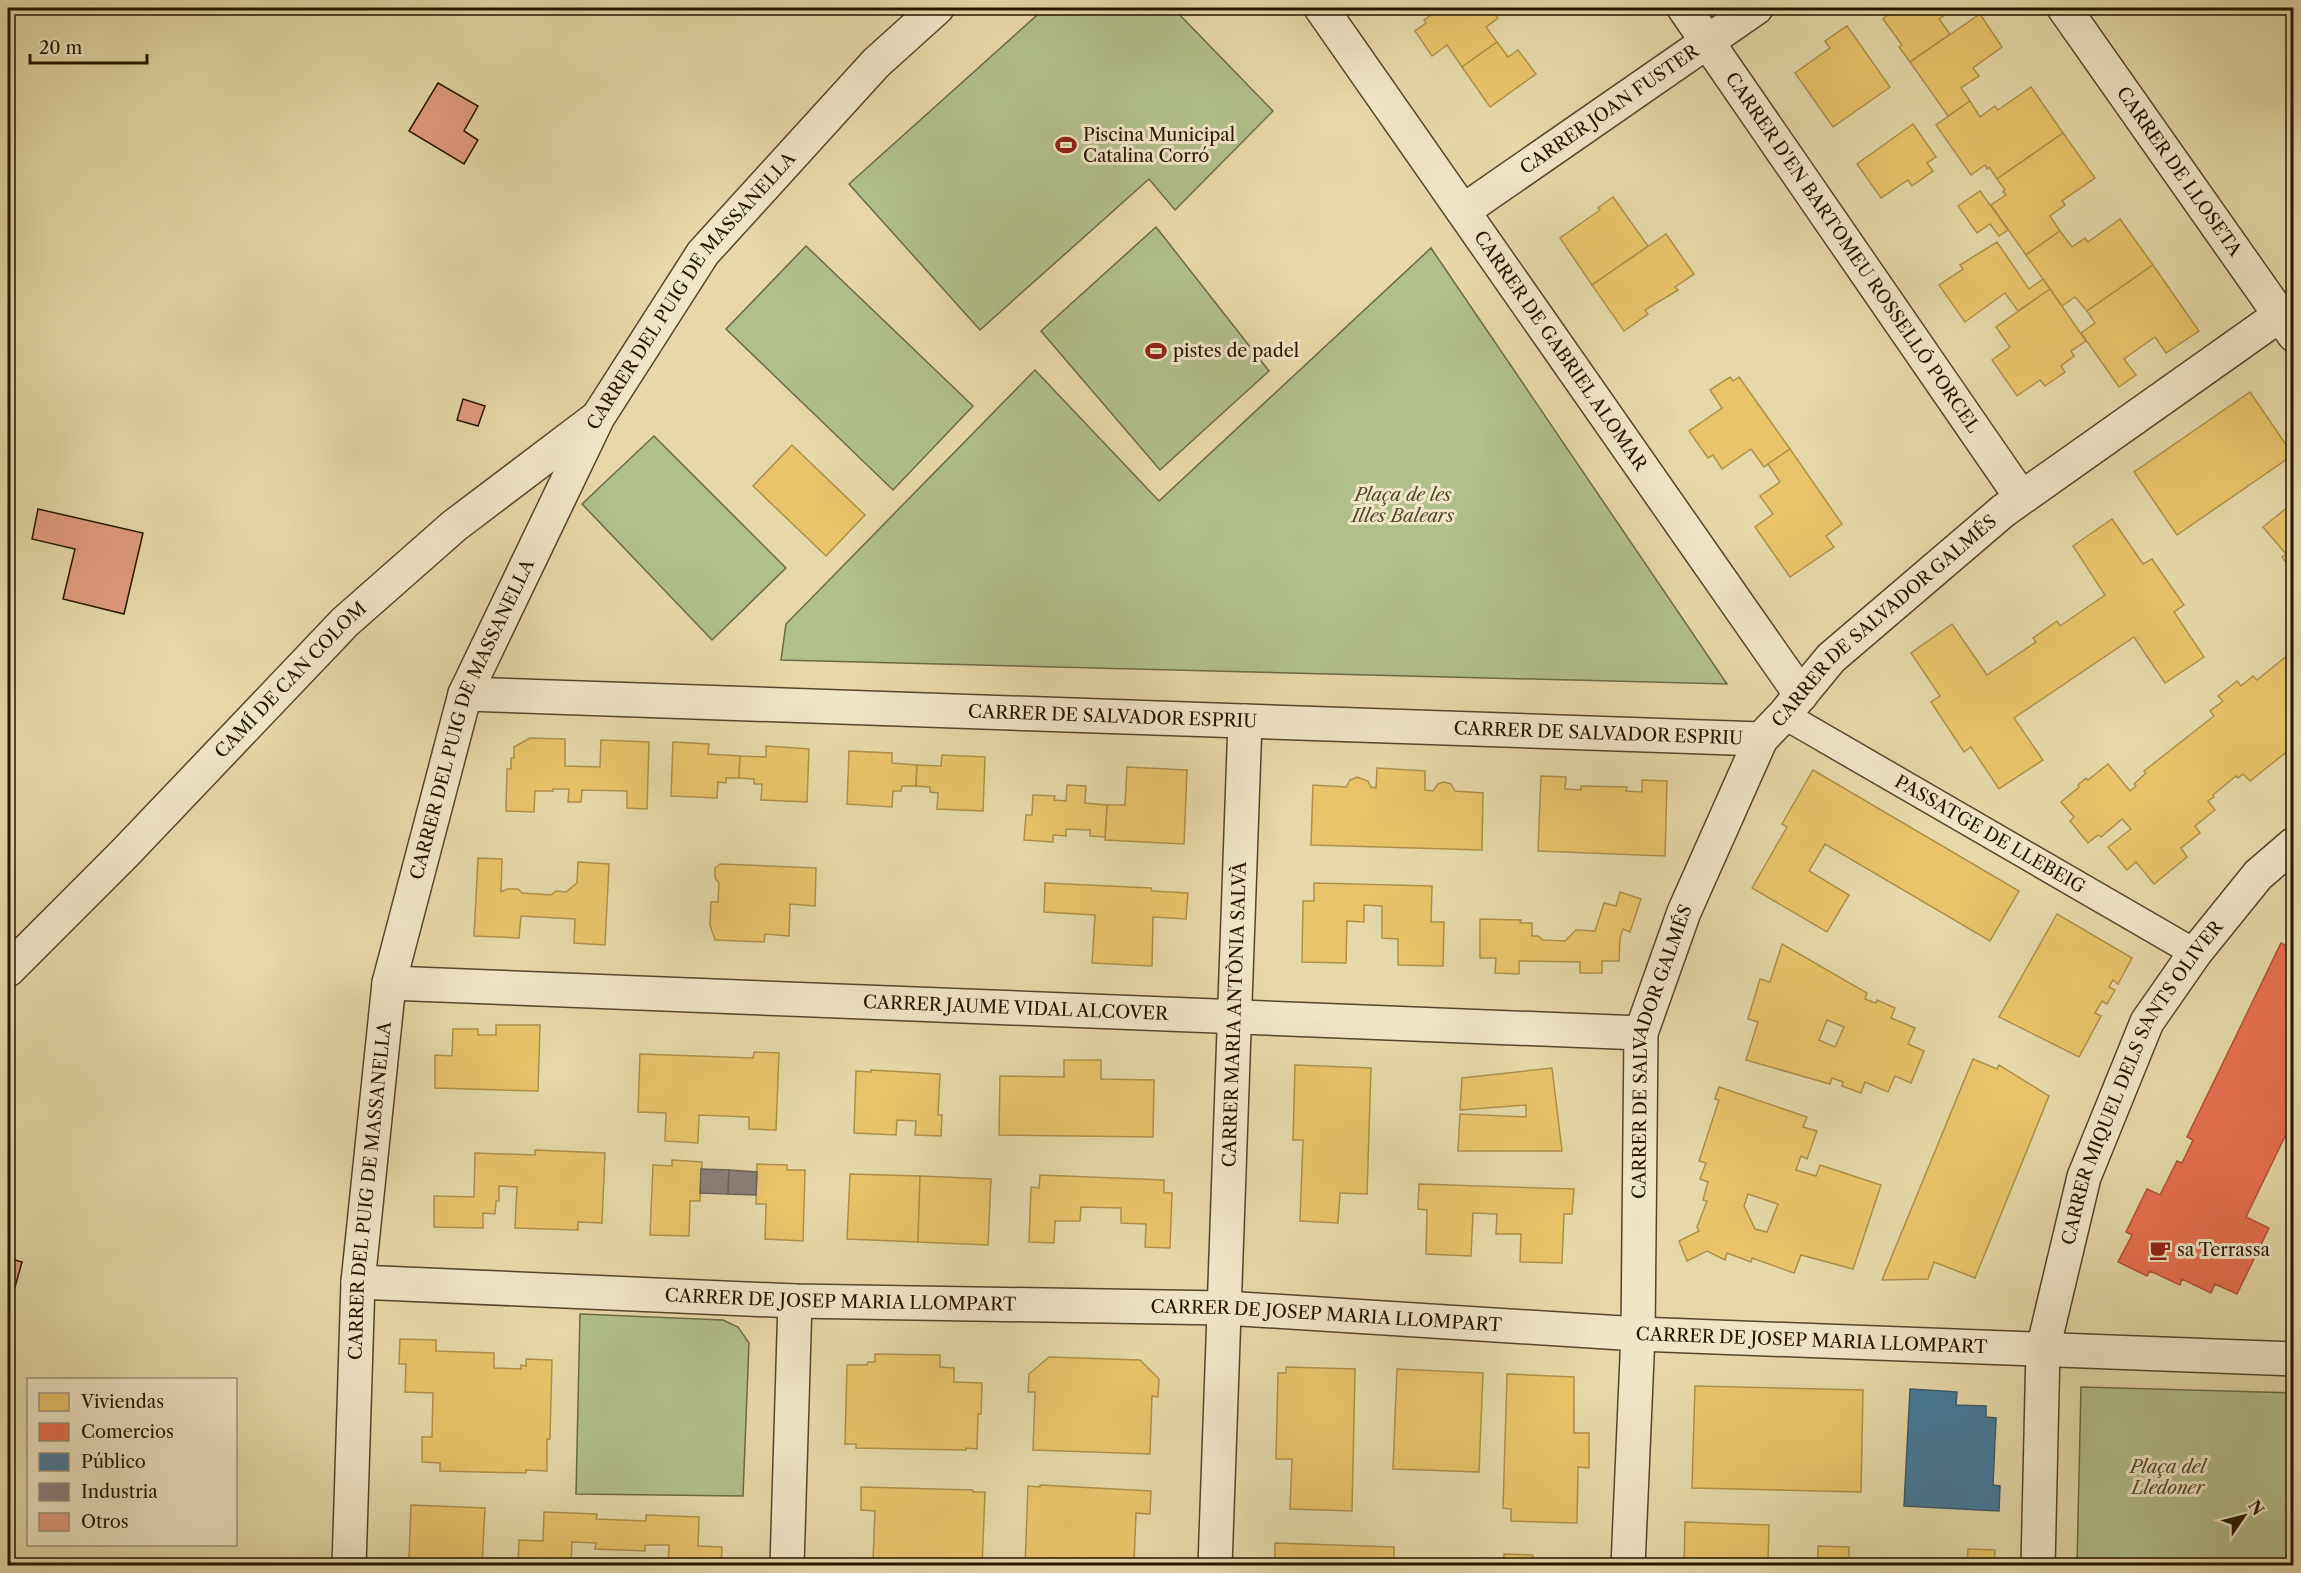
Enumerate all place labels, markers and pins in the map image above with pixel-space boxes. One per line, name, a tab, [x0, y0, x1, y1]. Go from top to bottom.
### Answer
place label: Piscina Municipal Catalina Corró	[1083, 124, 1235, 167]
sports icon: Piscina Municipal Catalina Corró	[1054, 133, 1078, 157]
sports icon: pistes de padel	[1144, 339, 1168, 363]
place label: pistes de padel	[1173, 340, 1299, 362]
cafe icon: sa Terrassa	[2148, 1238, 2172, 1262]
place label: sa Terrassa	[2177, 1239, 2271, 1261]

